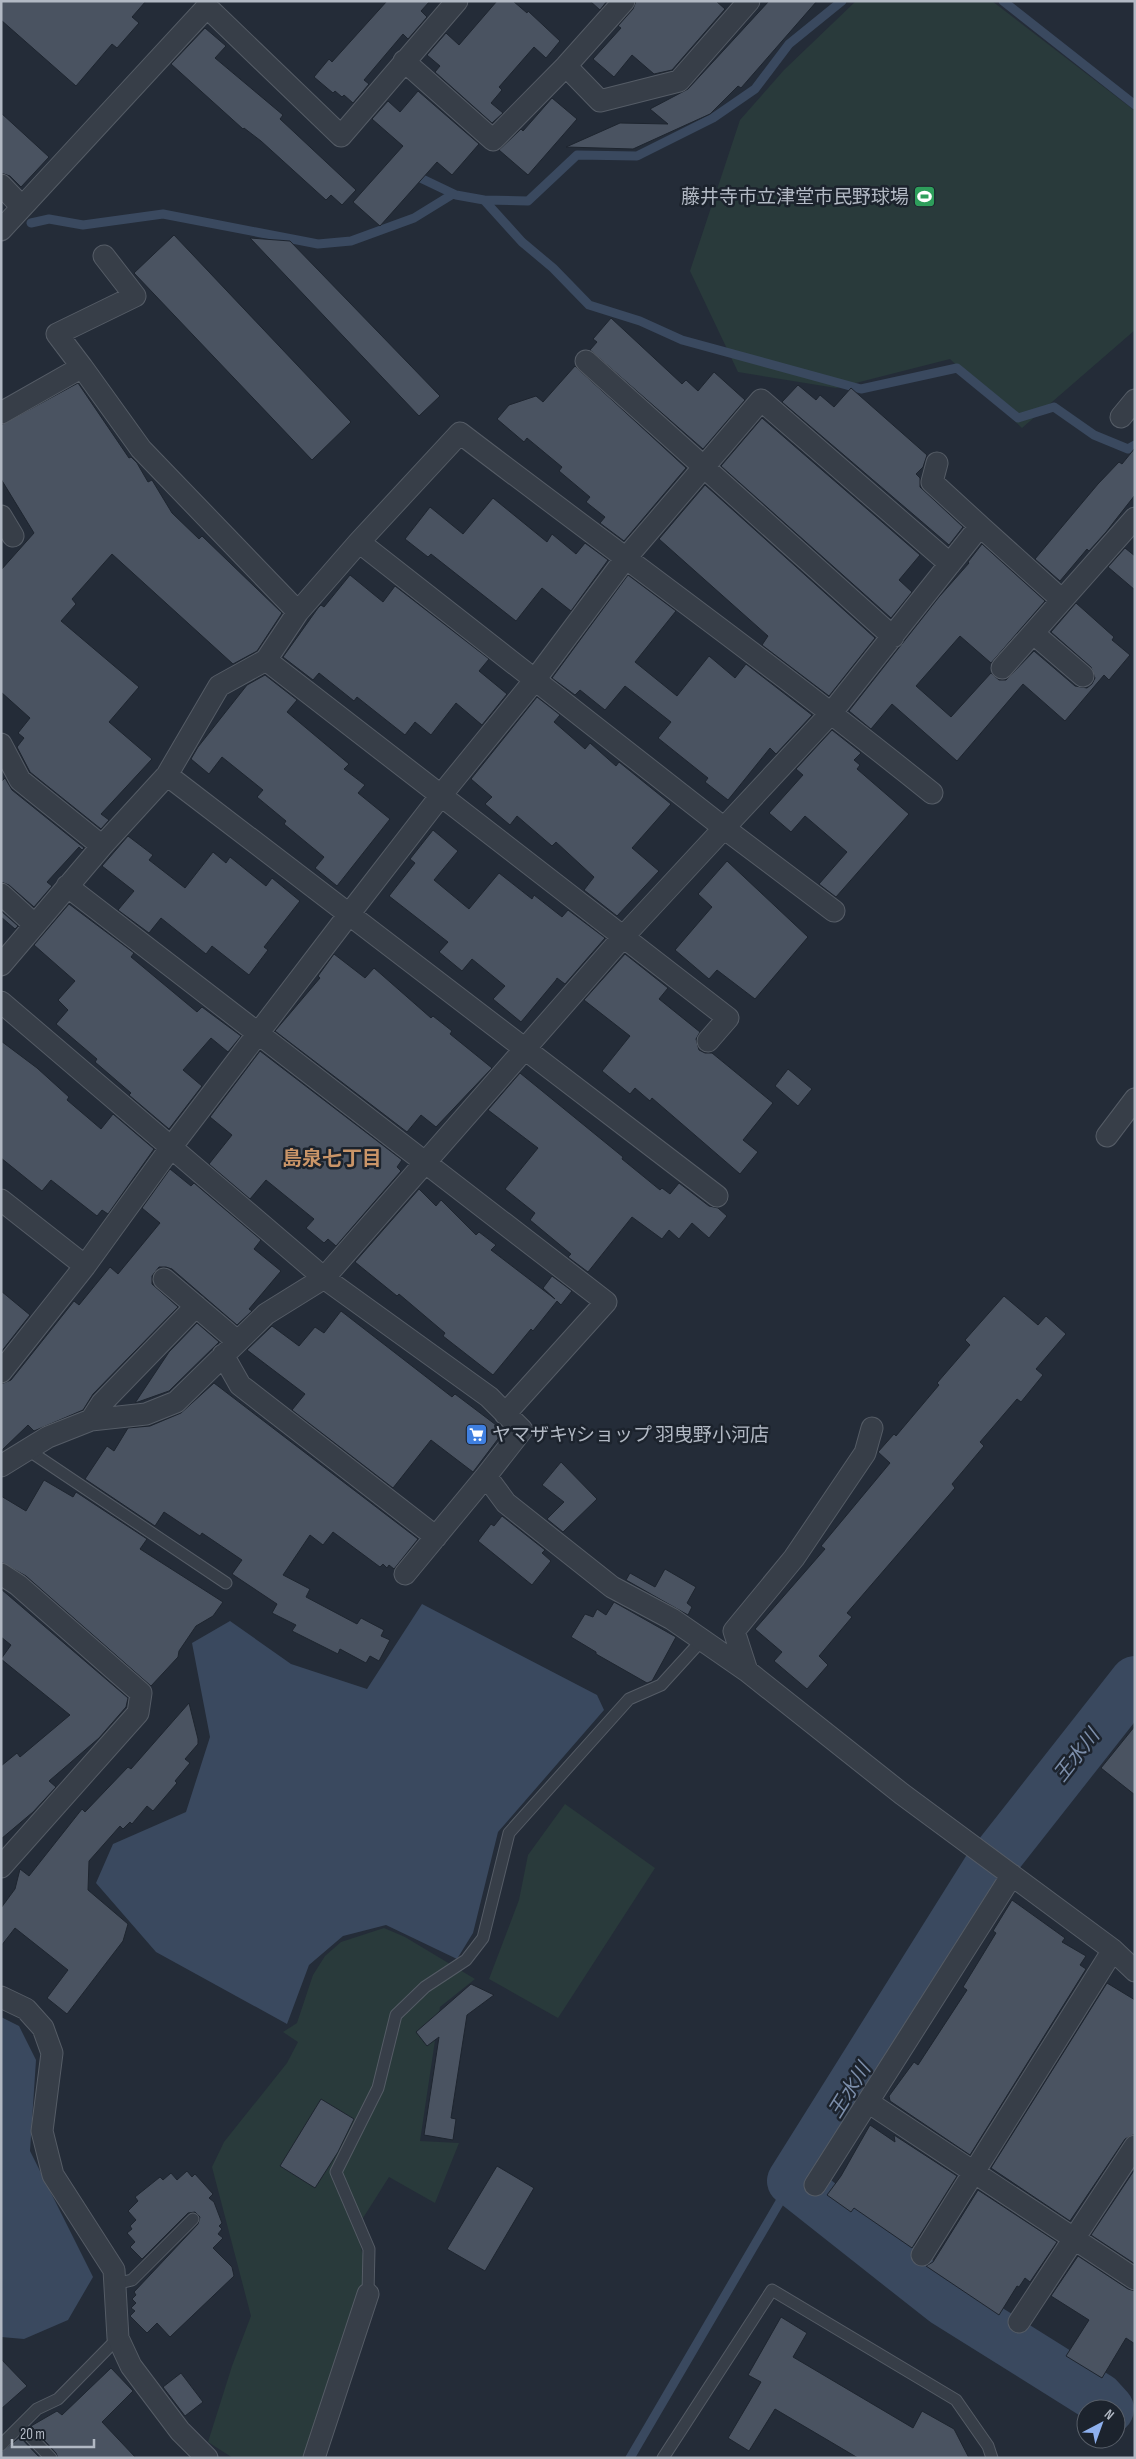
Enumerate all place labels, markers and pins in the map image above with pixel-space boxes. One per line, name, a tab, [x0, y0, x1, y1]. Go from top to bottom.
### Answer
sports icon: 藤井寺市立津堂市民野球場	[913, 184, 937, 208]
place label: 藤井寺市立津堂市民野球場	[681, 186, 909, 209]
supermarket icon: ヤマザキYショップ 羽曳野小河店	[464, 1422, 488, 1446]
place label: ヤマザキYショップ 羽曳野小河店	[492, 1424, 769, 1447]

